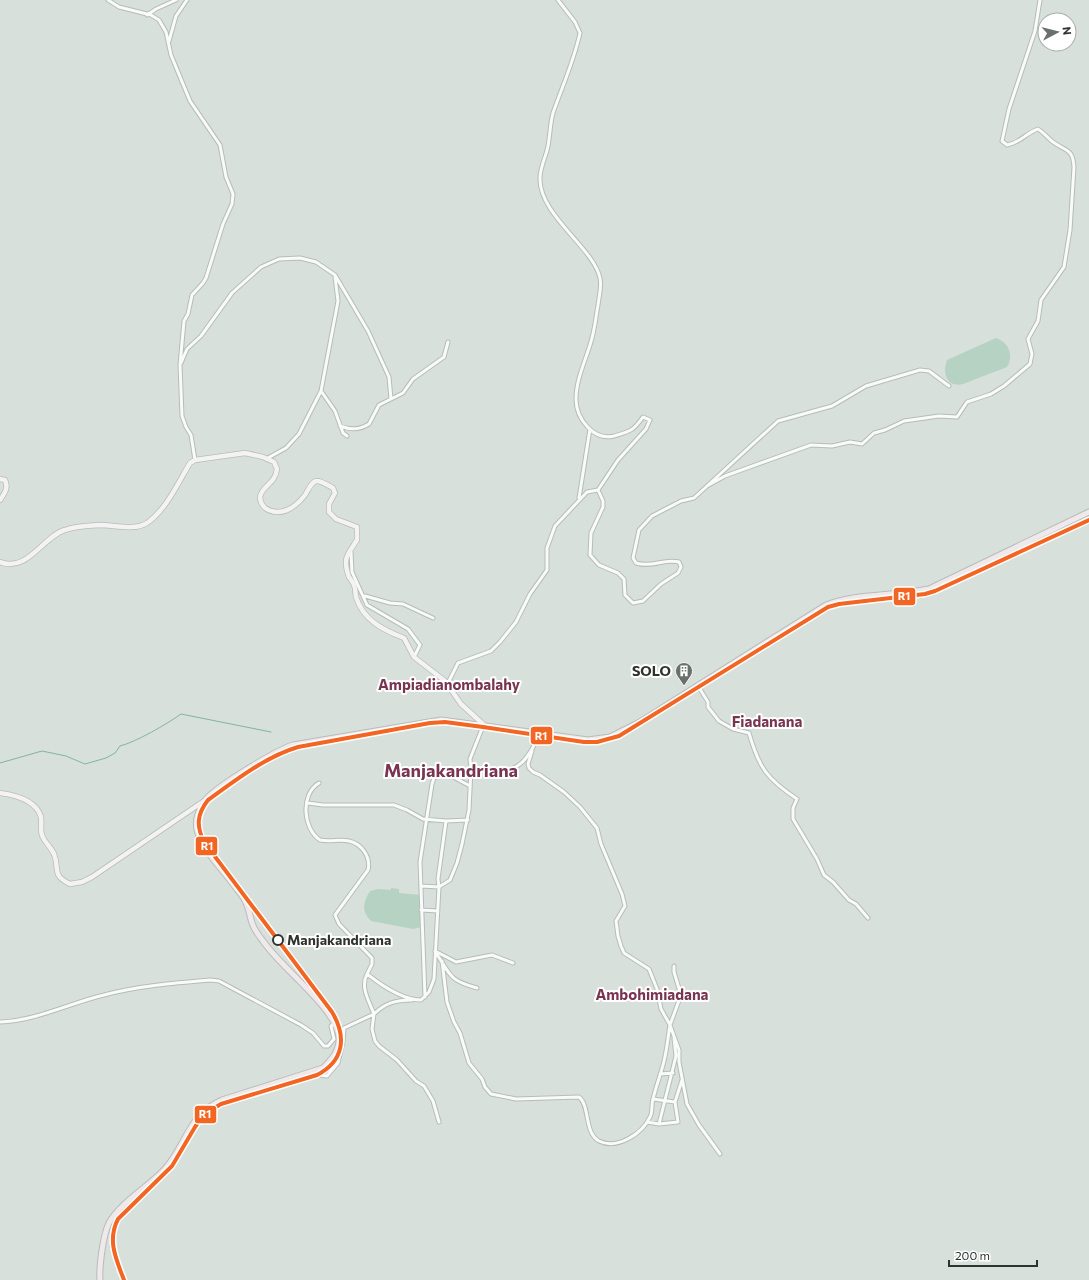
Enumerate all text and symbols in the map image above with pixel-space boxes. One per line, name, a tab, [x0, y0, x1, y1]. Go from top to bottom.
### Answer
north arrow	[1037, 12, 1077, 52]
text: N	[1060, 26, 1074, 36]
line badge: R1	[893, 587, 916, 606]
text: R1	[898, 589, 910, 602]
building icon: SOLO	[674, 661, 694, 686]
place label: SOLO	[632, 662, 671, 679]
district label: Ampiadianombalahy	[378, 675, 521, 693]
district label: Fiadanana	[732, 712, 802, 730]
line badge: R1	[530, 726, 553, 745]
text: R1	[535, 729, 547, 742]
district label: Manjakandriana	[384, 759, 518, 781]
line badge: R1	[195, 836, 218, 856]
text: R1	[201, 839, 213, 852]
place label: Manjakandriana	[287, 931, 391, 948]
marker: Manjakandriana	[272, 934, 284, 946]
district label: Ambohimiadana	[596, 985, 709, 1003]
line badge: R1	[194, 1105, 217, 1124]
text: R1	[199, 1107, 211, 1120]
scale bar	[949, 1242, 1037, 1268]
text: 200 m	[955, 1248, 990, 1262]

